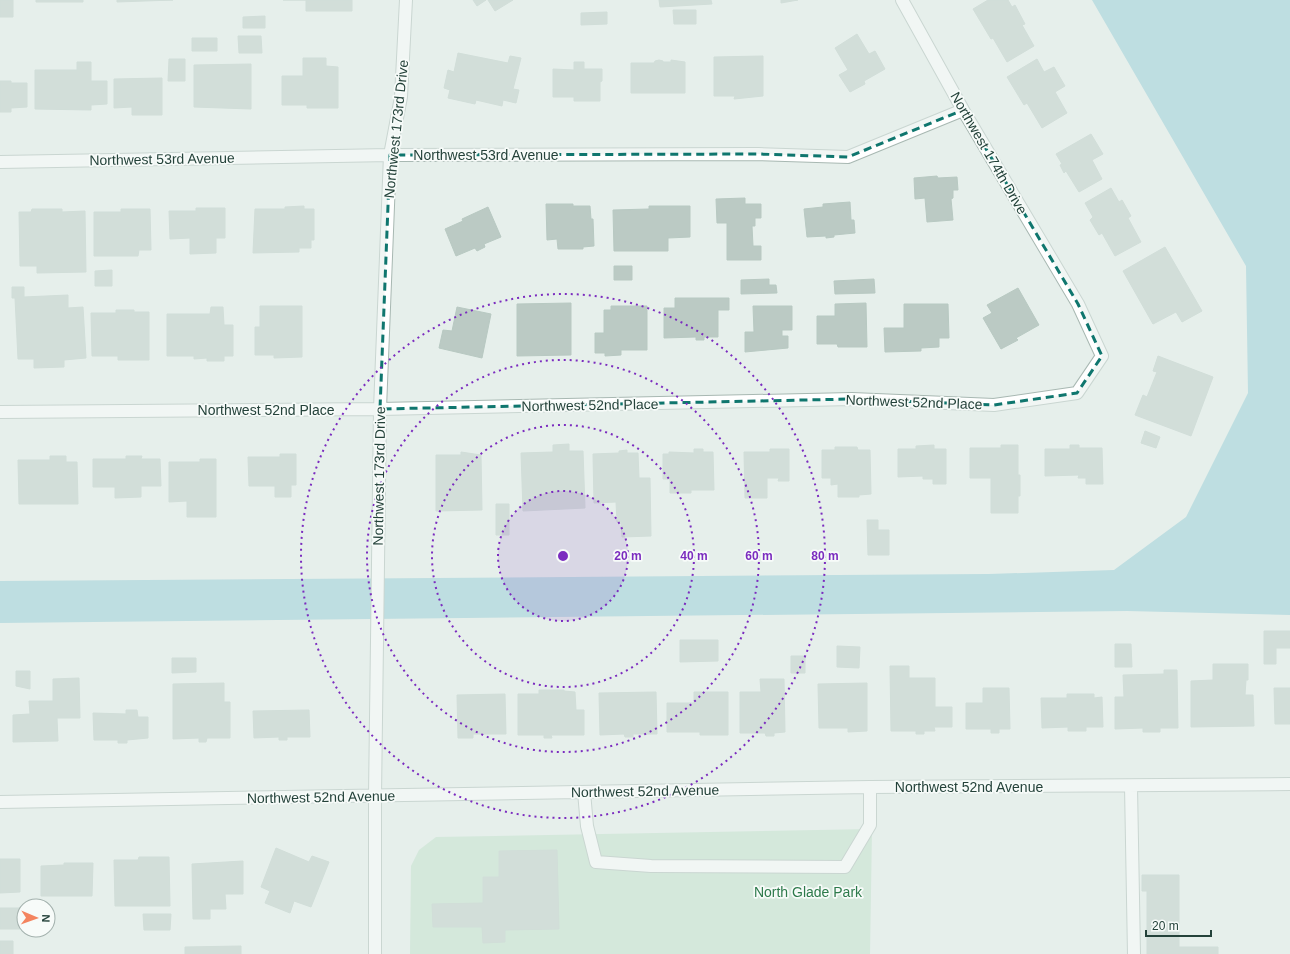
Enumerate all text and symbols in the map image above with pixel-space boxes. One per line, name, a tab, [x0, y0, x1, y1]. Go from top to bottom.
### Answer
street label: Northwest 173rd Drive	[381, 59, 411, 199]
street label: Northwest 174th Drive	[947, 89, 1031, 217]
street label: Northwest 53rd Avenue	[413, 147, 559, 163]
street label: Northwest 53rd Avenue	[89, 150, 235, 168]
street label: Northwest 52nd Place	[845, 392, 983, 412]
street label: Northwest 52nd Place	[521, 396, 659, 414]
street label: Northwest 52nd Place	[198, 402, 335, 418]
street label: Northwest 173rd Drive	[370, 406, 388, 546]
centre of rings	[556, 549, 570, 563]
text: 20 m	[614, 549, 642, 563]
text: 40 m	[680, 549, 708, 563]
text: 60 m	[745, 549, 773, 563]
text: 80 m	[811, 549, 839, 563]
street label: Northwest 52nd Avenue	[895, 779, 1043, 795]
street label: Northwest 52nd Avenue	[571, 782, 720, 800]
street label: Northwest 52nd Avenue	[247, 788, 396, 806]
park label: North Glade Park	[754, 884, 863, 900]
north arrow	[16, 898, 56, 938]
scale bar	[1146, 912, 1211, 938]
text: N	[40, 914, 52, 923]
text: 20 m	[1152, 919, 1179, 933]

